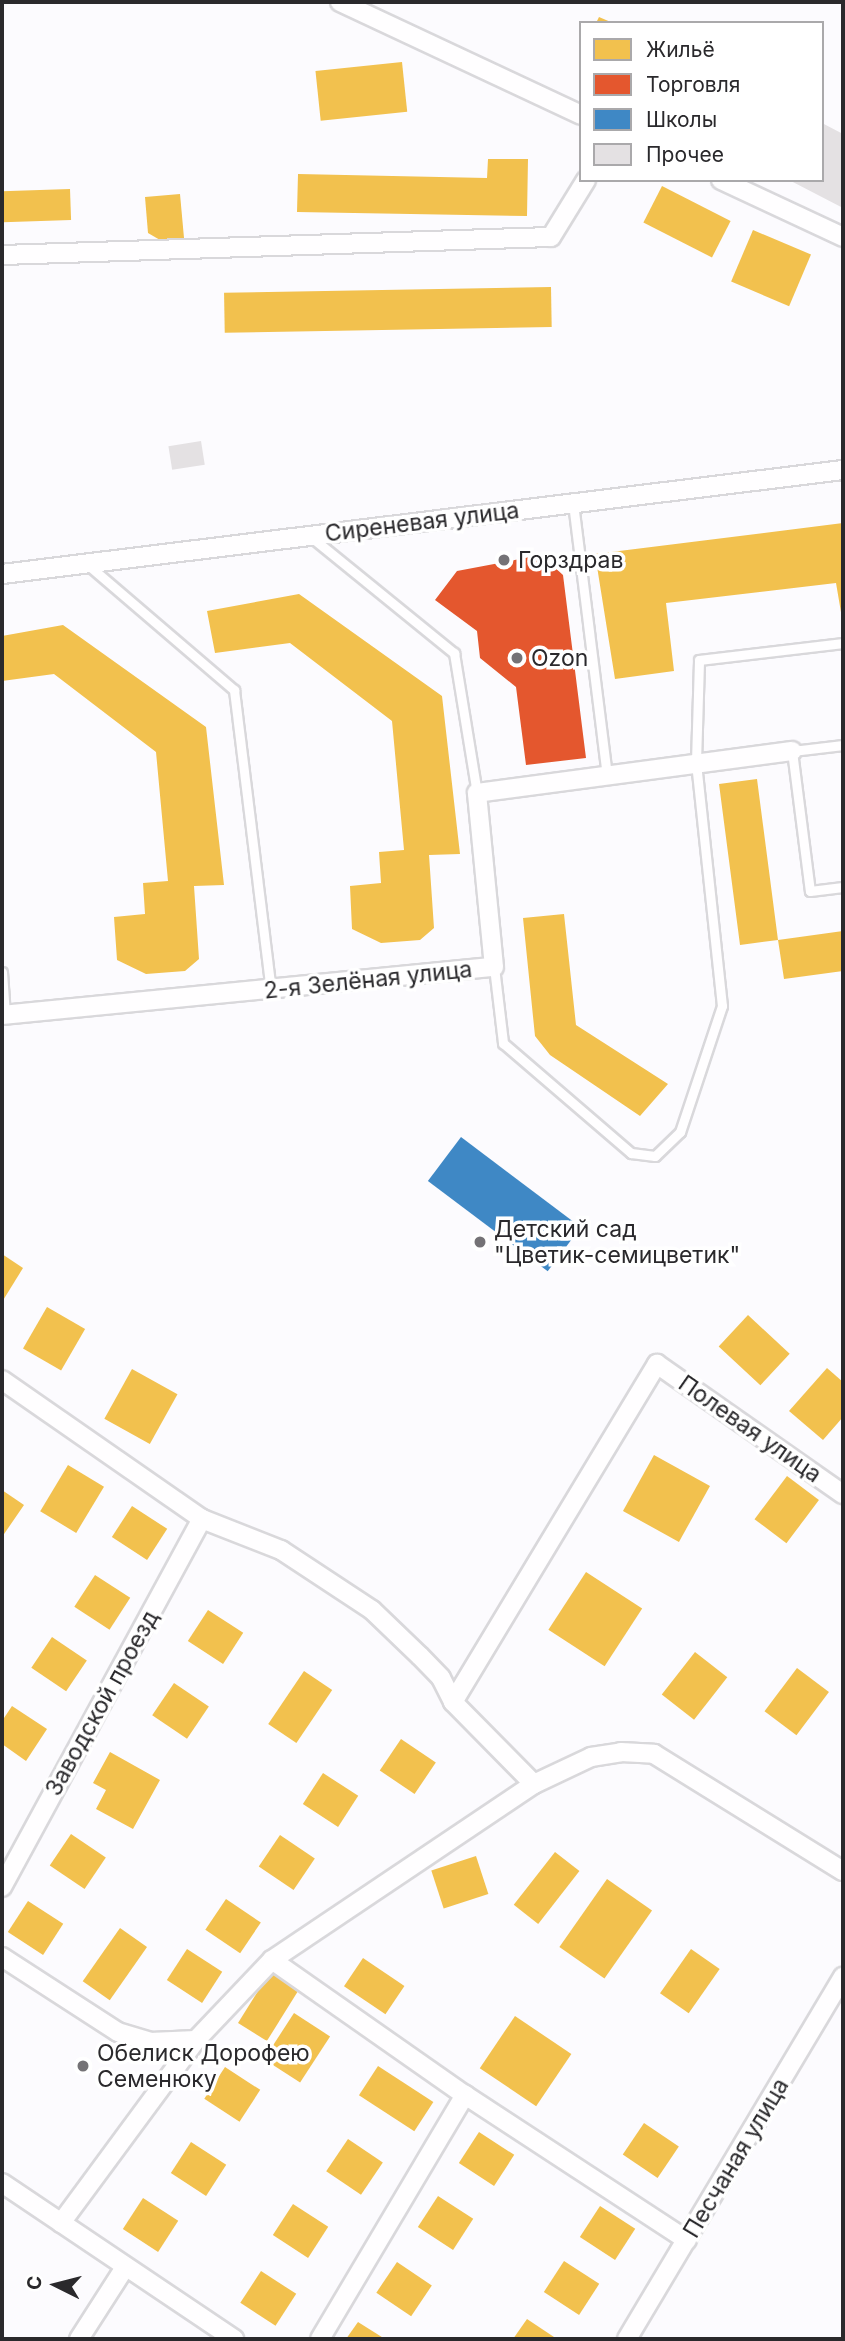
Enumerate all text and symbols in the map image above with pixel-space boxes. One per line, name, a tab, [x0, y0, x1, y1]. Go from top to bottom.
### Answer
legend	[579, 21, 824, 182]
text: Жильё	[646, 37, 715, 62]
text: Торговля	[646, 72, 740, 97]
text: Школы	[646, 107, 717, 132]
text: Прочее	[646, 142, 724, 167]
street label: Сиреневая улица	[323, 496, 521, 548]
place label: Горздрав	[518, 546, 623, 574]
marker: Горздрав	[496, 552, 512, 568]
place label: Ozon	[531, 644, 588, 672]
marker: Ozon	[509, 650, 525, 666]
street label: 2-я Зелёная улица	[263, 955, 473, 1005]
place label: Детский сад "Цветик-семицветик"	[494, 1215, 740, 1269]
marker: Детский сад "Цветик-семицветик"	[472, 1234, 488, 1250]
street label: Полевая улица	[673, 1370, 827, 1488]
street label: Заводской проезд	[40, 1605, 164, 1801]
place label: Обелиск Дорофею Семенюку	[97, 2039, 310, 2093]
marker: Обелиск Дорофею Семенюку	[75, 2058, 91, 2074]
street label: Песчаная улица	[678, 2073, 794, 2243]
north arrow	[21, 2250, 91, 2320]
text: С	[22, 2275, 47, 2291]

